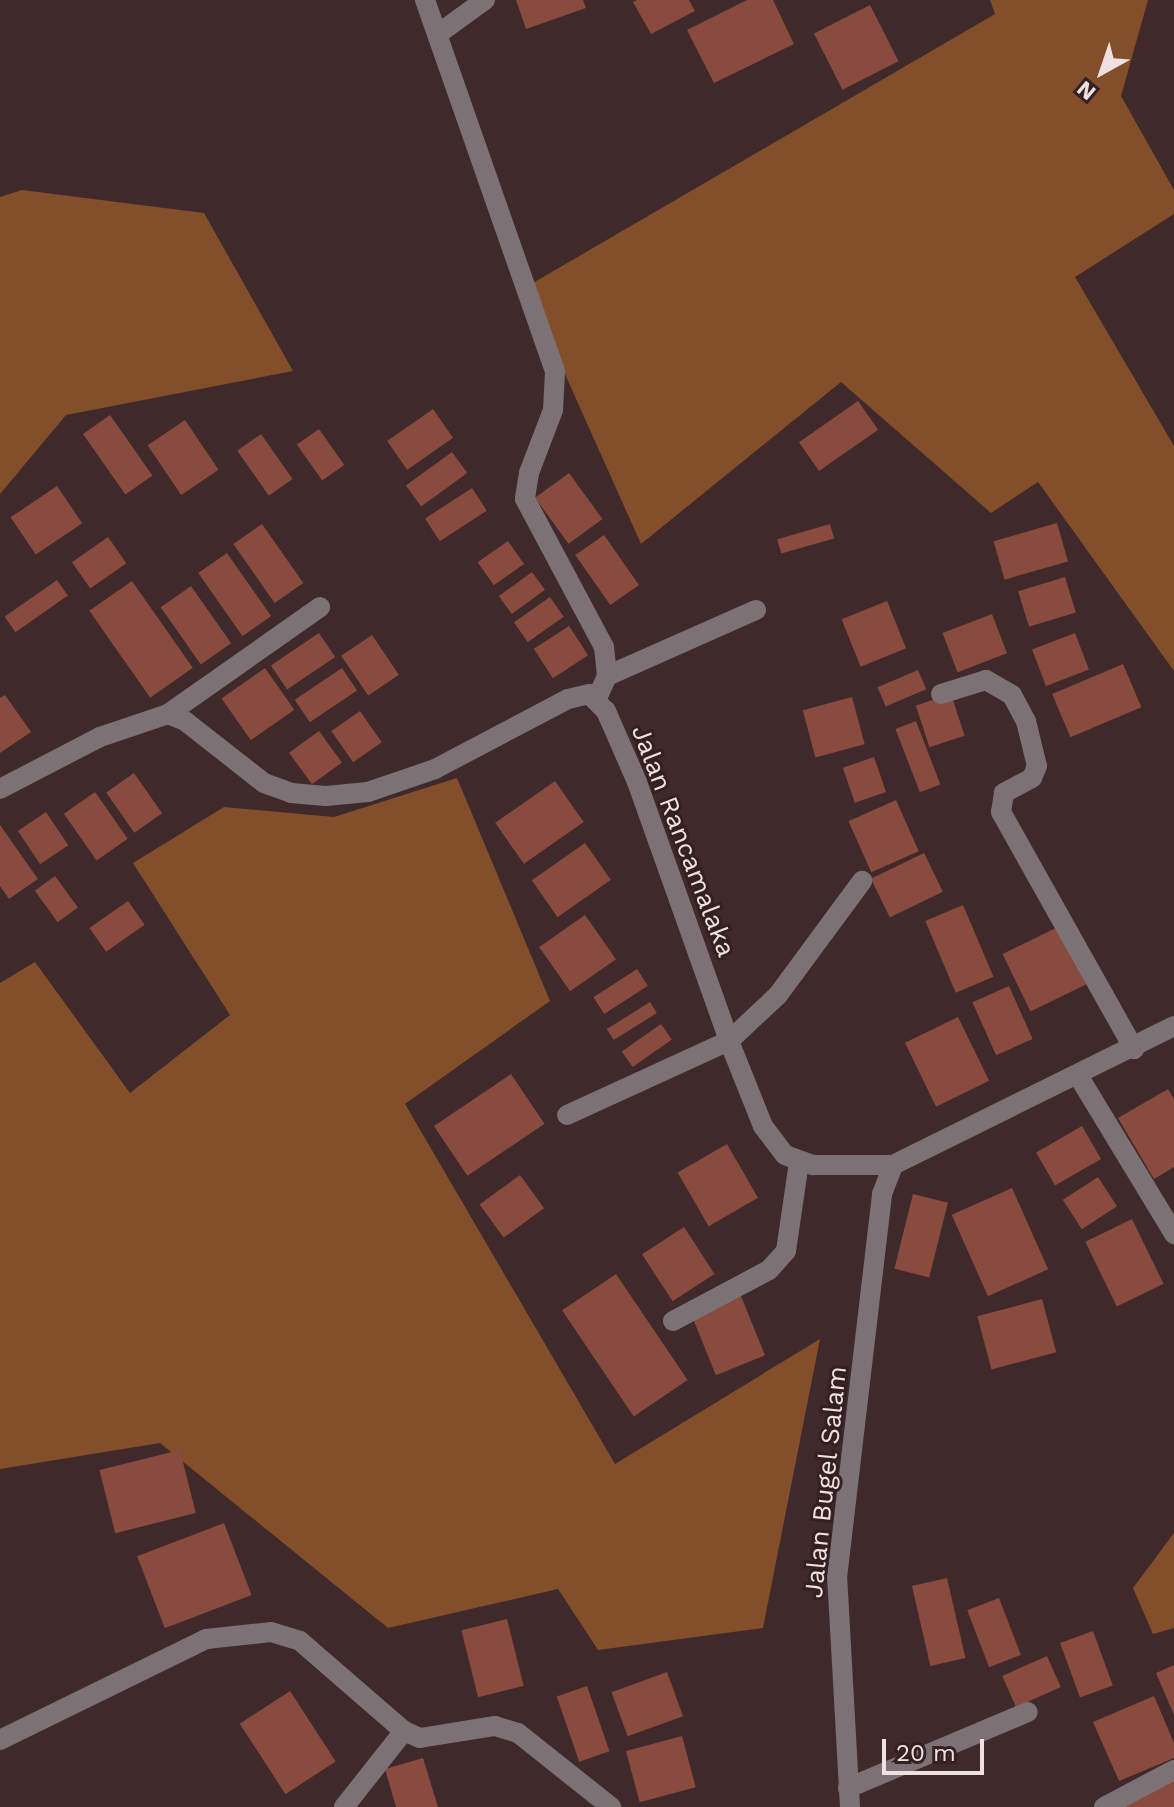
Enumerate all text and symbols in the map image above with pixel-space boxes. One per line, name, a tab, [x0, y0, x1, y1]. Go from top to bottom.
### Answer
north arrow	[1062, 32, 1142, 112]
text: N	[1072, 76, 1101, 106]
street label: Jalan Rancamalaka	[624, 721, 742, 961]
street label: Jalan Bugel Salam	[798, 1364, 854, 1600]
scale bar	[886, 1723, 988, 1773]
text: 20 m	[896, 1739, 956, 1767]

